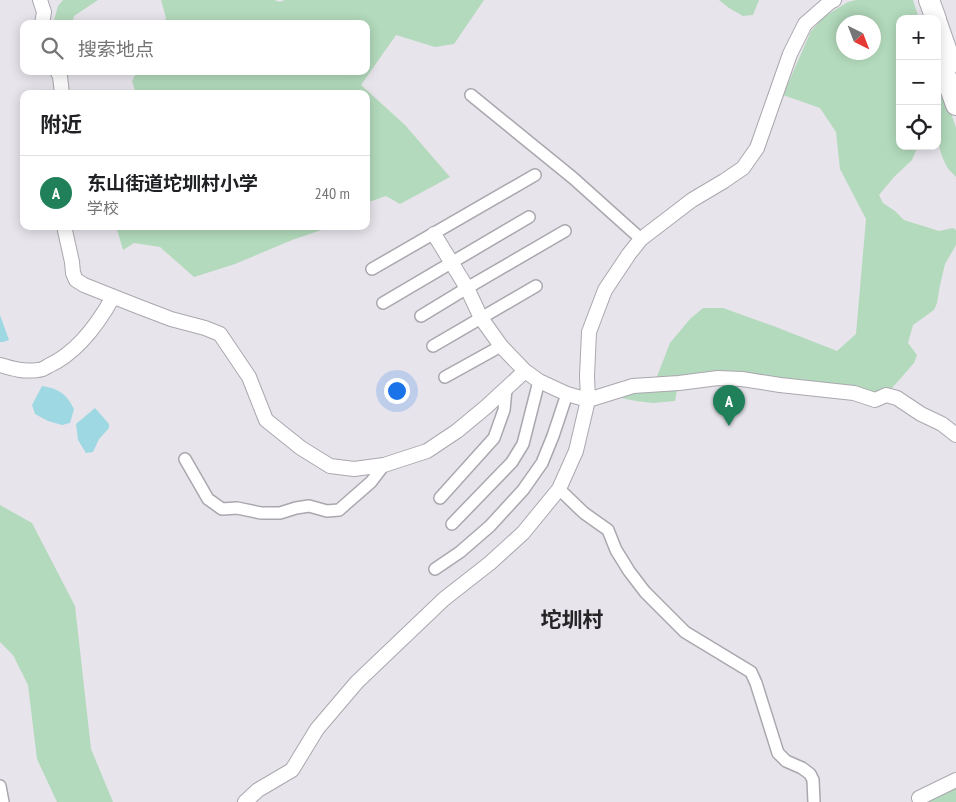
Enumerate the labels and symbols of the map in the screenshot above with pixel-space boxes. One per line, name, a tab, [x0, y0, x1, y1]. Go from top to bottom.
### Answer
north arrow	[836, 15, 881, 60]
your location	[384, 378, 410, 404]
pin: A	[713, 385, 745, 426]
district label: 坨圳村	[541, 606, 604, 633]

